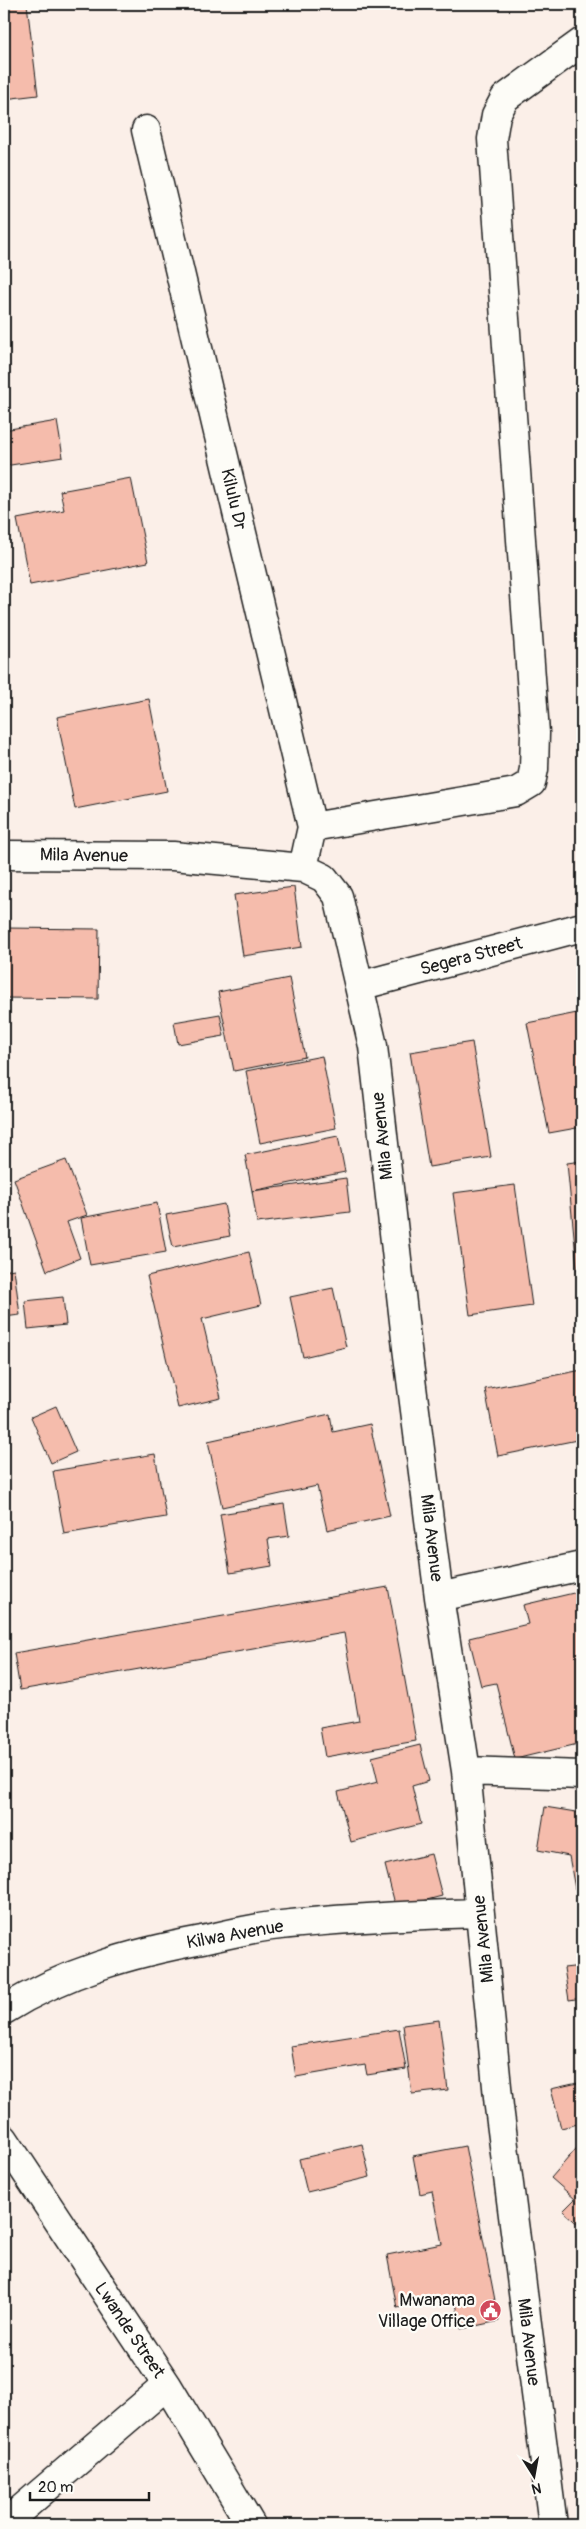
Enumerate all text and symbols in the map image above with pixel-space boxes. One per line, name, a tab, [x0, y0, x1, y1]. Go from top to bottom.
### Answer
street label: Kilulu Dr	[215, 466, 252, 533]
street label: Mila Avenue	[40, 843, 128, 868]
street label: Segera Street	[418, 932, 525, 981]
street label: Mila Avenue	[366, 1091, 399, 1181]
street label: Mila Avenue	[415, 1493, 448, 1583]
street label: Mila Avenue	[467, 1894, 500, 1984]
street label: Kilwa Avenue	[185, 1915, 286, 1954]
street label: Lwande Street	[89, 2278, 171, 2383]
place label: Mwanama Village Office	[378, 2289, 475, 2333]
street label: Mila Avenue	[512, 2297, 545, 2387]
public building icon: Mwanama Village Office	[479, 2298, 503, 2322]
north arrow	[508, 2452, 558, 2502]
scale bar	[30, 2469, 149, 2501]
text: 20 m	[38, 2478, 73, 2497]
text: N	[530, 2479, 543, 2498]

